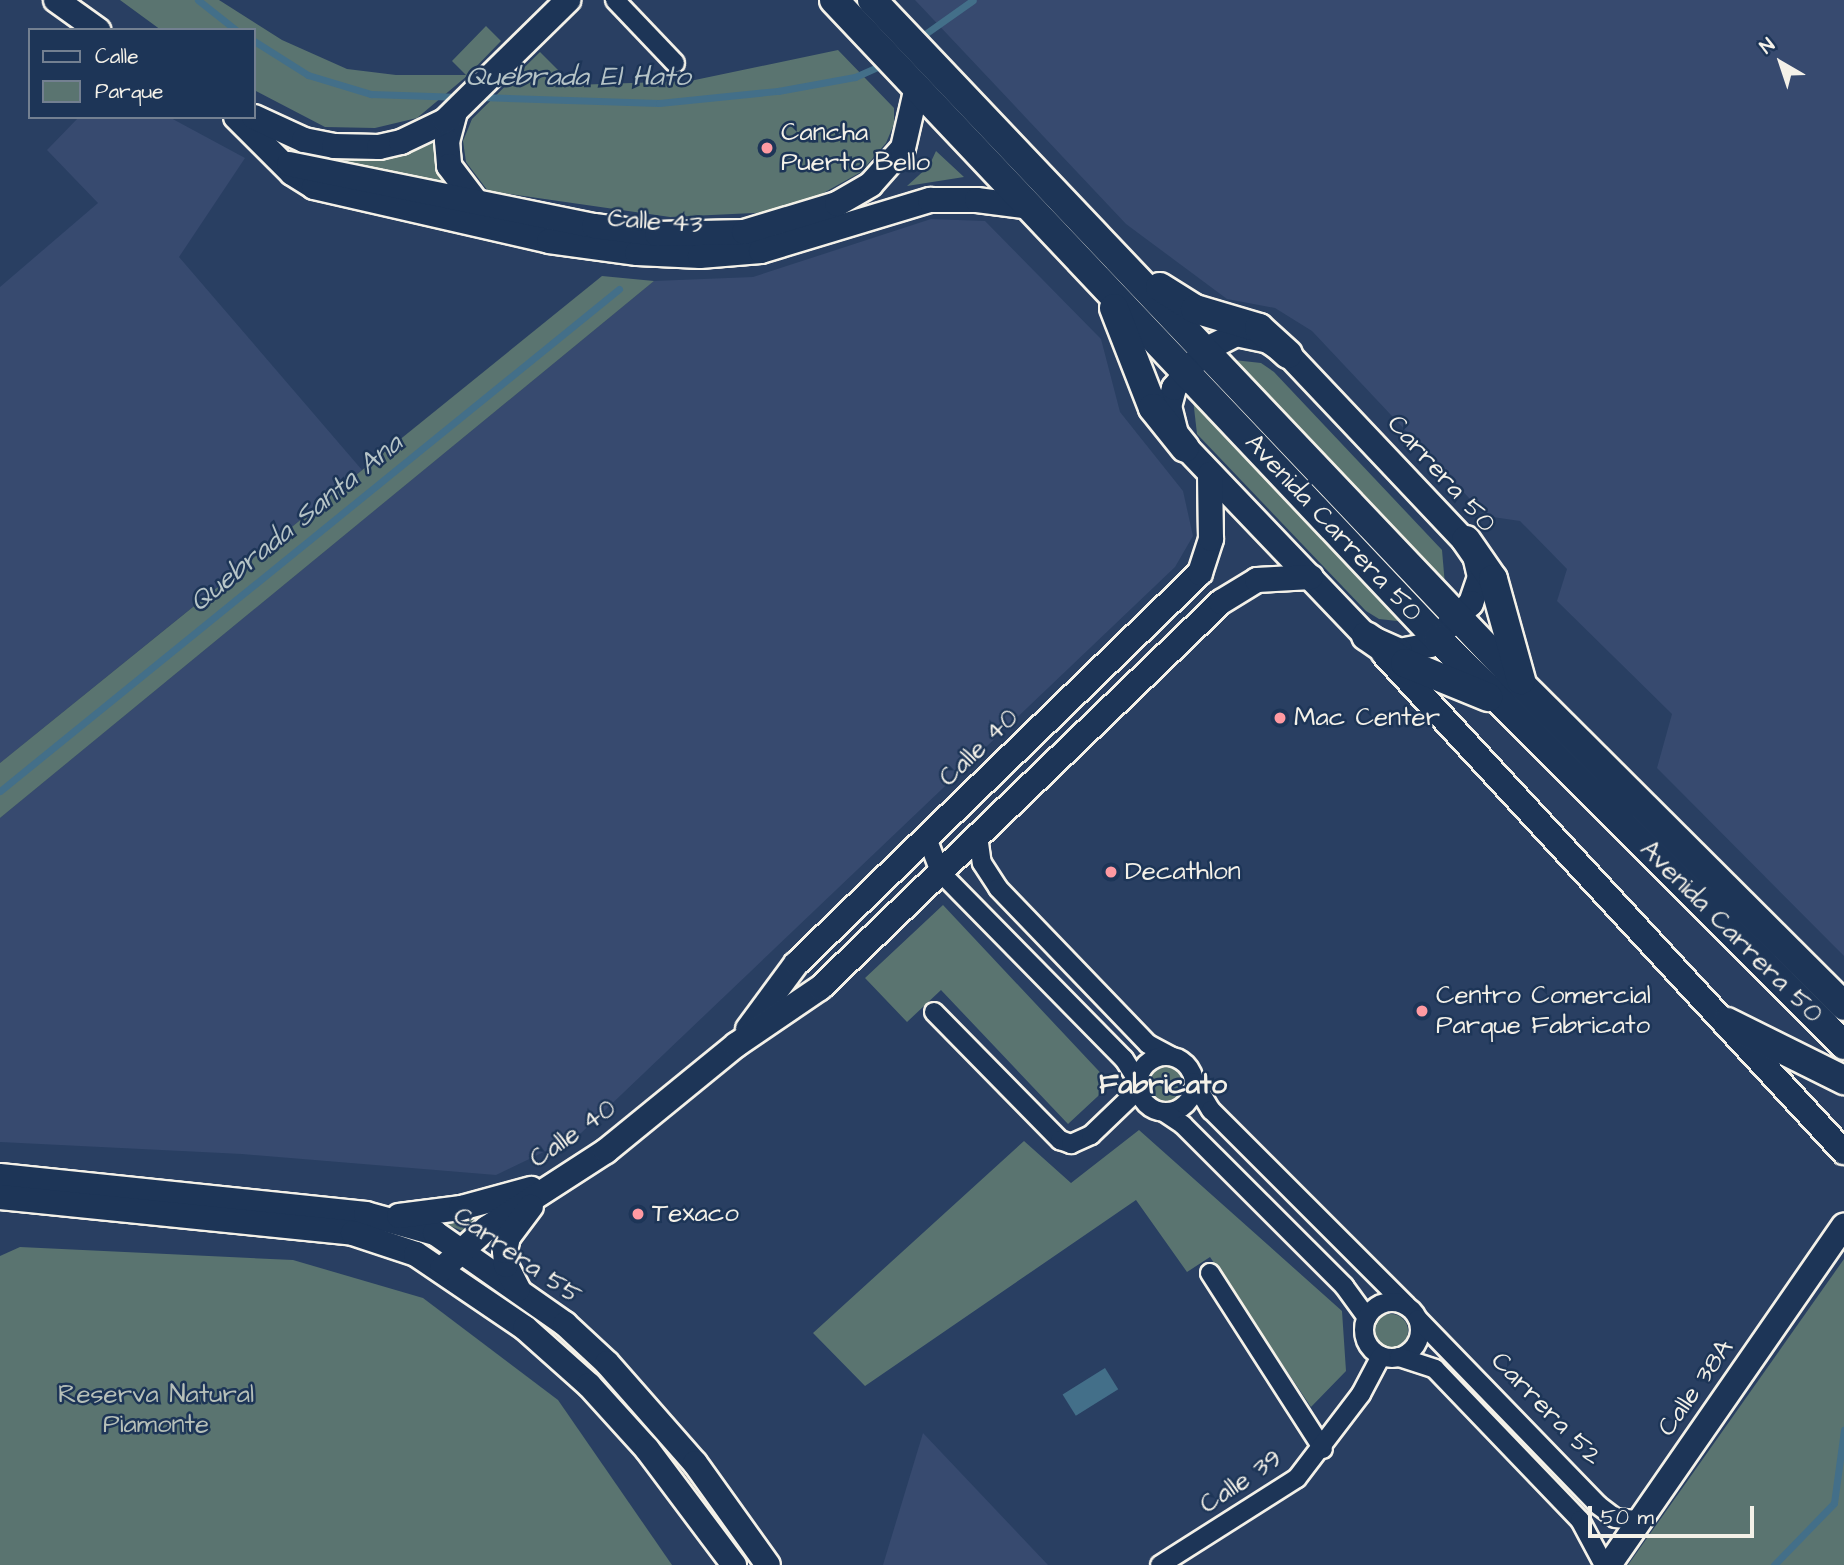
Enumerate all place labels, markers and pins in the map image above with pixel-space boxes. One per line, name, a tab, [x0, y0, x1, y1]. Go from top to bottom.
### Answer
place label: Cancha Puerto Bello	[781, 117, 930, 178]
marker: Cancha Puerto Bello	[759, 140, 775, 156]
place label: Mac Center	[1294, 702, 1440, 734]
marker: Mac Center	[1272, 710, 1288, 726]
place label: Decathlon	[1125, 856, 1241, 888]
marker: Decathlon	[1103, 864, 1119, 880]
place label: Centro Comercial Parque Fabricato	[1436, 980, 1651, 1042]
marker: Centro Comercial Parque Fabricato	[1414, 1003, 1430, 1019]
place label: Texaco	[652, 1198, 739, 1230]
marker: Texaco	[630, 1206, 646, 1222]

